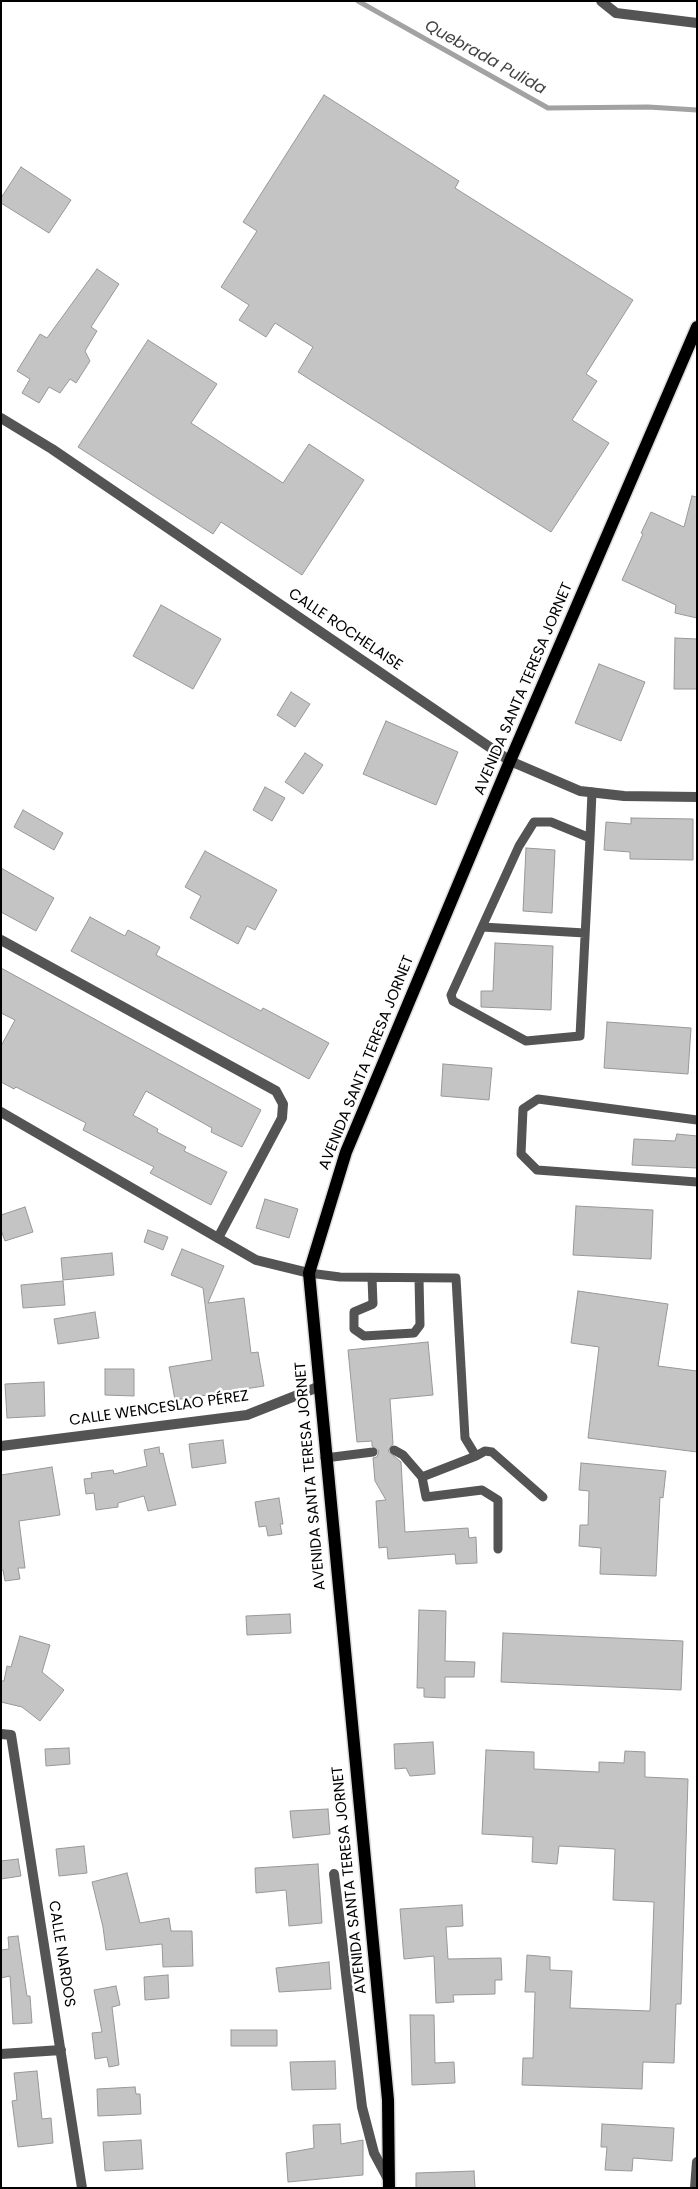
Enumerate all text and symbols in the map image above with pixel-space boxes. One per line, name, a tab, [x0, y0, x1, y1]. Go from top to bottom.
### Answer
water label: Quebrada Pulida	[421, 17, 549, 99]
street label: AVENIDA SANTA TERESA JORNET	[471, 580, 577, 798]
street label: CALLE ROCHELAISE	[285, 585, 405, 675]
street label: AVENIDA SANTA TERESA JORNET	[316, 953, 418, 1173]
street label: AVENIDA SANTA TERESA JORNET	[292, 1361, 330, 1591]
street label: CALLE WENCESLAO PÉREZ	[68, 1387, 250, 1431]
street label: AVENIDA SANTA TERESA JORNET	[329, 1765, 371, 1995]
street label: CALLE NARDOS	[44, 1900, 78, 2008]

